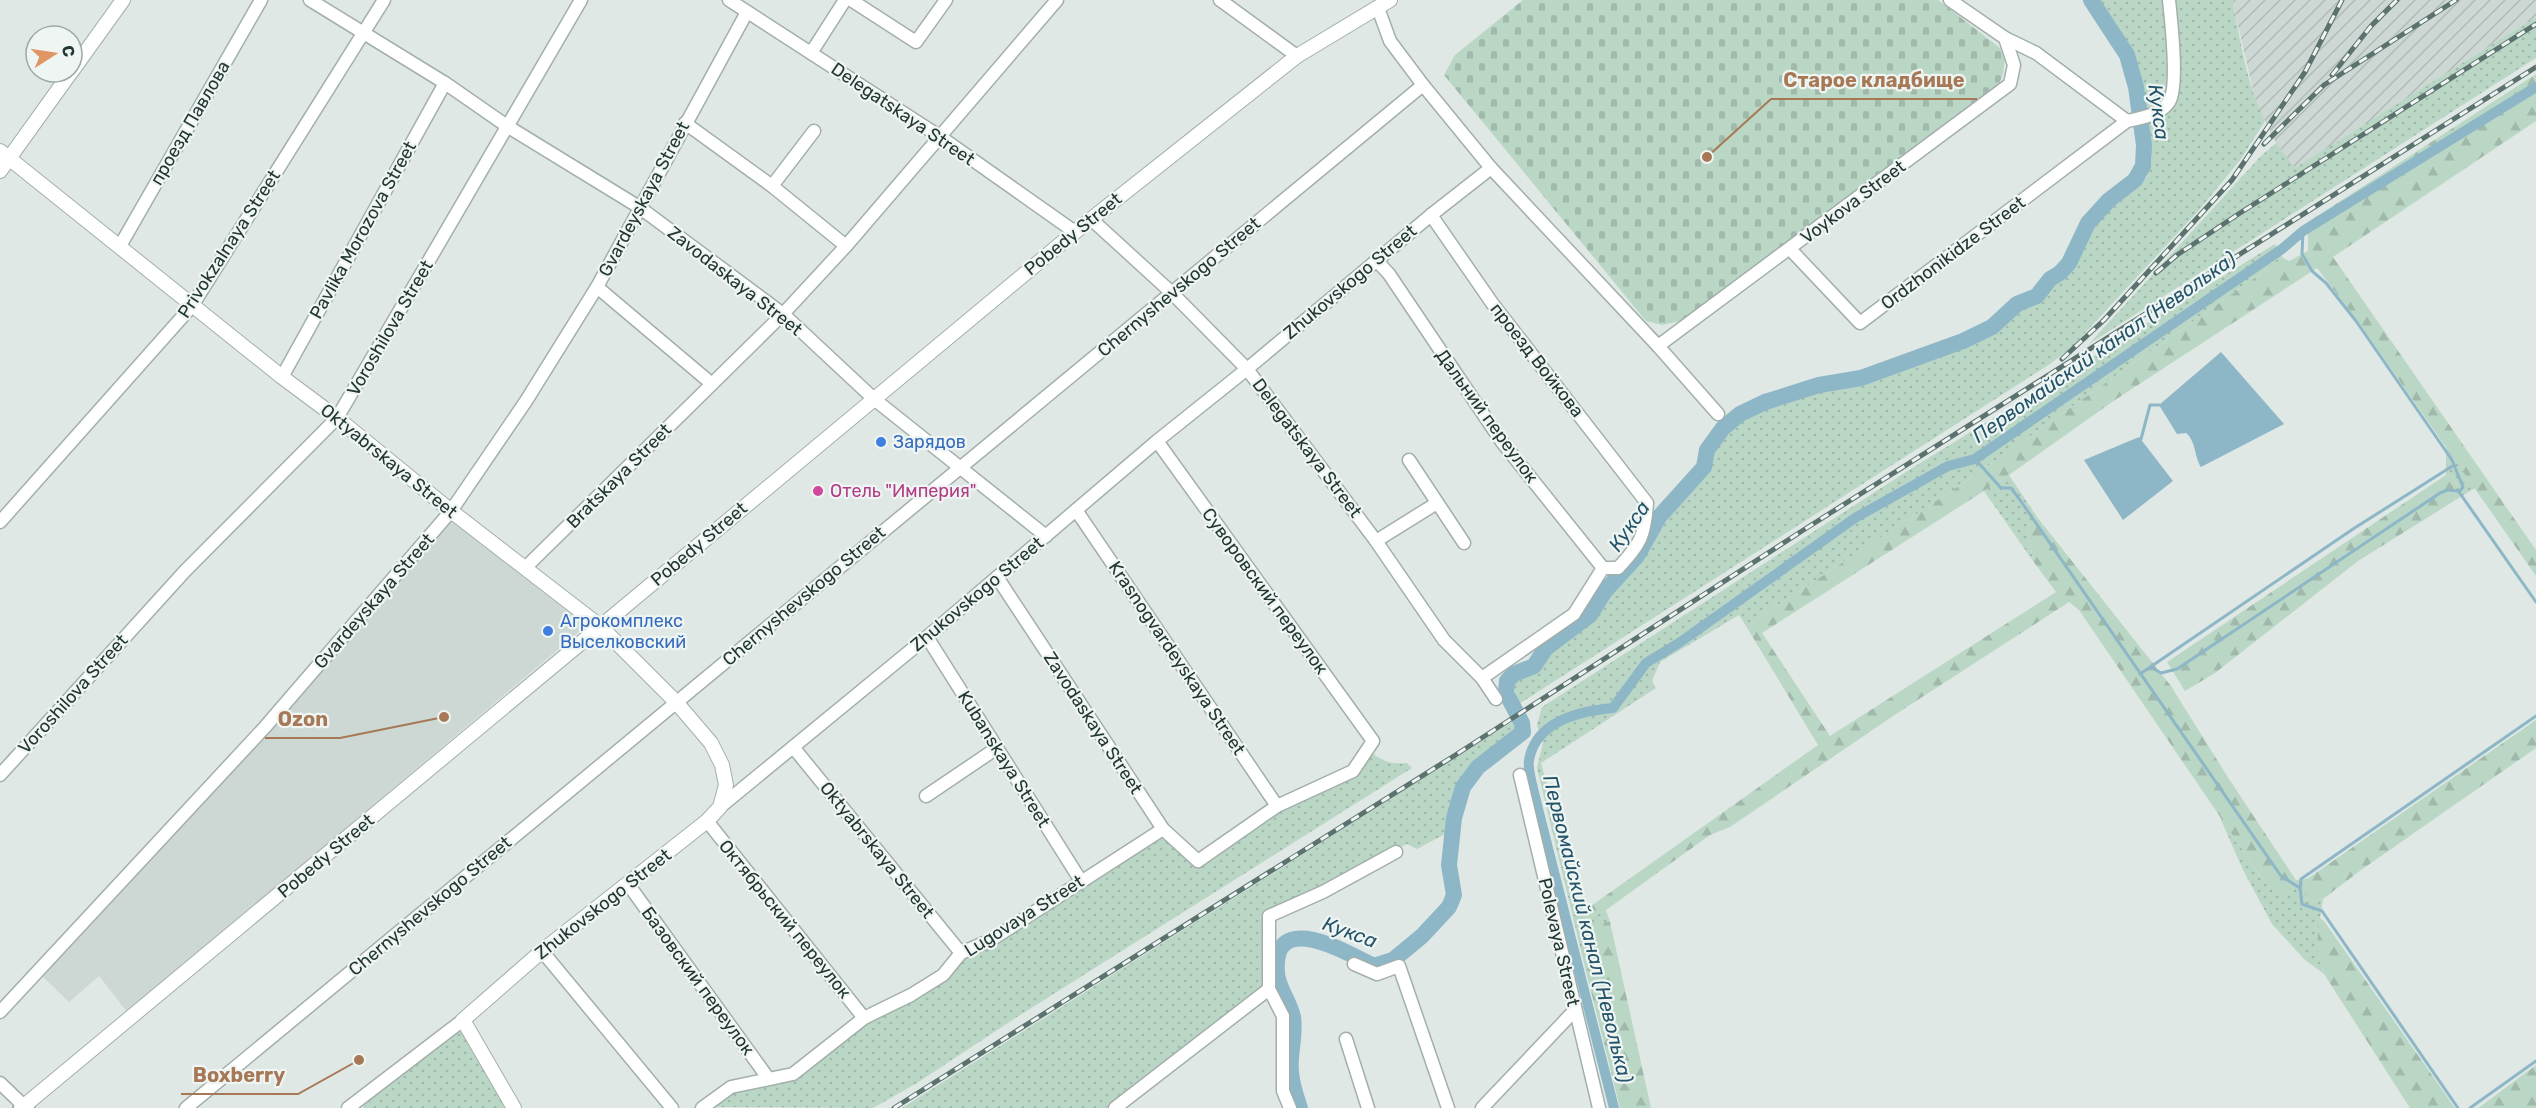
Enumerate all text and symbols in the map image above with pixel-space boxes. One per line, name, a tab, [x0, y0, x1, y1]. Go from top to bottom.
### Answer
north arrow	[24, 24, 84, 84]
text: С	[58, 44, 79, 58]
street label: проезд Павлова	[145, 57, 235, 189]
street label: Delegatskaya Street	[827, 58, 979, 170]
callout: Старое кладбище	[1771, 61, 1977, 99]
text: Старое кладбище	[1783, 68, 1965, 92]
water label: Кукса	[2143, 83, 2175, 142]
street label: Gvardeyskaya Street	[594, 118, 694, 280]
street label: Pavlika Morozova Street	[305, 137, 421, 323]
street label: Voykova Street	[1796, 155, 1910, 249]
street label: Privokzalnaya Street	[173, 166, 285, 322]
street label: Pobedy Street	[1020, 188, 1126, 280]
street label: Ordzhonikidze Street	[1876, 191, 2030, 315]
street label: Chernyshevskogo Street	[1093, 212, 1265, 362]
street label: Zhukovskogo Street	[1279, 220, 1421, 344]
street label: Zavodaskaya Street	[663, 221, 807, 341]
water label: Первомайский канал (Неволька)	[1968, 246, 2241, 447]
street label: Voroshilova Street	[342, 256, 438, 400]
street label: проезд Войкова	[1486, 298, 1588, 422]
street label: Дальний переулок	[1431, 345, 1543, 488]
street label: Delegatskaya Street	[1247, 374, 1367, 522]
street label: Oktyabrskaya Street	[316, 399, 462, 523]
street label: Bratskaya Street	[562, 419, 676, 533]
place label: Зарядов	[893, 431, 966, 453]
marker: Зарядов	[874, 435, 888, 449]
place label: Отель "Империя"	[830, 480, 976, 502]
marker: Отель "Империя"	[811, 484, 825, 498]
water label: Кукса	[1603, 496, 1655, 556]
street label: Pobedy Street	[646, 497, 752, 591]
street label: Суворовский переулок	[1197, 504, 1333, 679]
street label: Chernyshevskogo Street	[718, 521, 890, 671]
street label: Gvardeyskaya Street	[309, 529, 439, 673]
street label: Zhukovskogo Street	[906, 532, 1048, 656]
street label: Krasnogvardeyskaya Street	[1104, 557, 1250, 759]
place label: Агрокомплекс Выселковский	[560, 610, 686, 653]
marker: Агрокомплекс Выселковский	[541, 624, 555, 638]
street label: Voroshilova Street	[14, 630, 132, 758]
street label: Zavodaskaya Street	[1039, 648, 1147, 798]
street label: Kubanskaya Street	[953, 687, 1055, 831]
callout: Ozon	[265, 700, 340, 738]
text: Ozon	[278, 707, 328, 731]
water label: Первомайский канал (Неволька)	[1538, 773, 1638, 1085]
street label: Oktyabrskaya Street	[815, 777, 939, 923]
street label: Pobedy Street	[273, 809, 379, 903]
street label: Chernyshevskogo Street	[344, 831, 516, 981]
street label: Октябрьский переулок	[714, 835, 856, 1003]
street label: Zhukovskogo Street	[530, 844, 676, 964]
street label: Lugovaya Street	[960, 870, 1088, 962]
street label: Polevaya Street	[1534, 876, 1584, 1008]
street label: Базовский переулок	[637, 903, 759, 1060]
water label: Кукса	[1320, 911, 1381, 953]
callout: Boxberry	[181, 1056, 298, 1094]
text: Boxberry	[193, 1063, 285, 1087]

